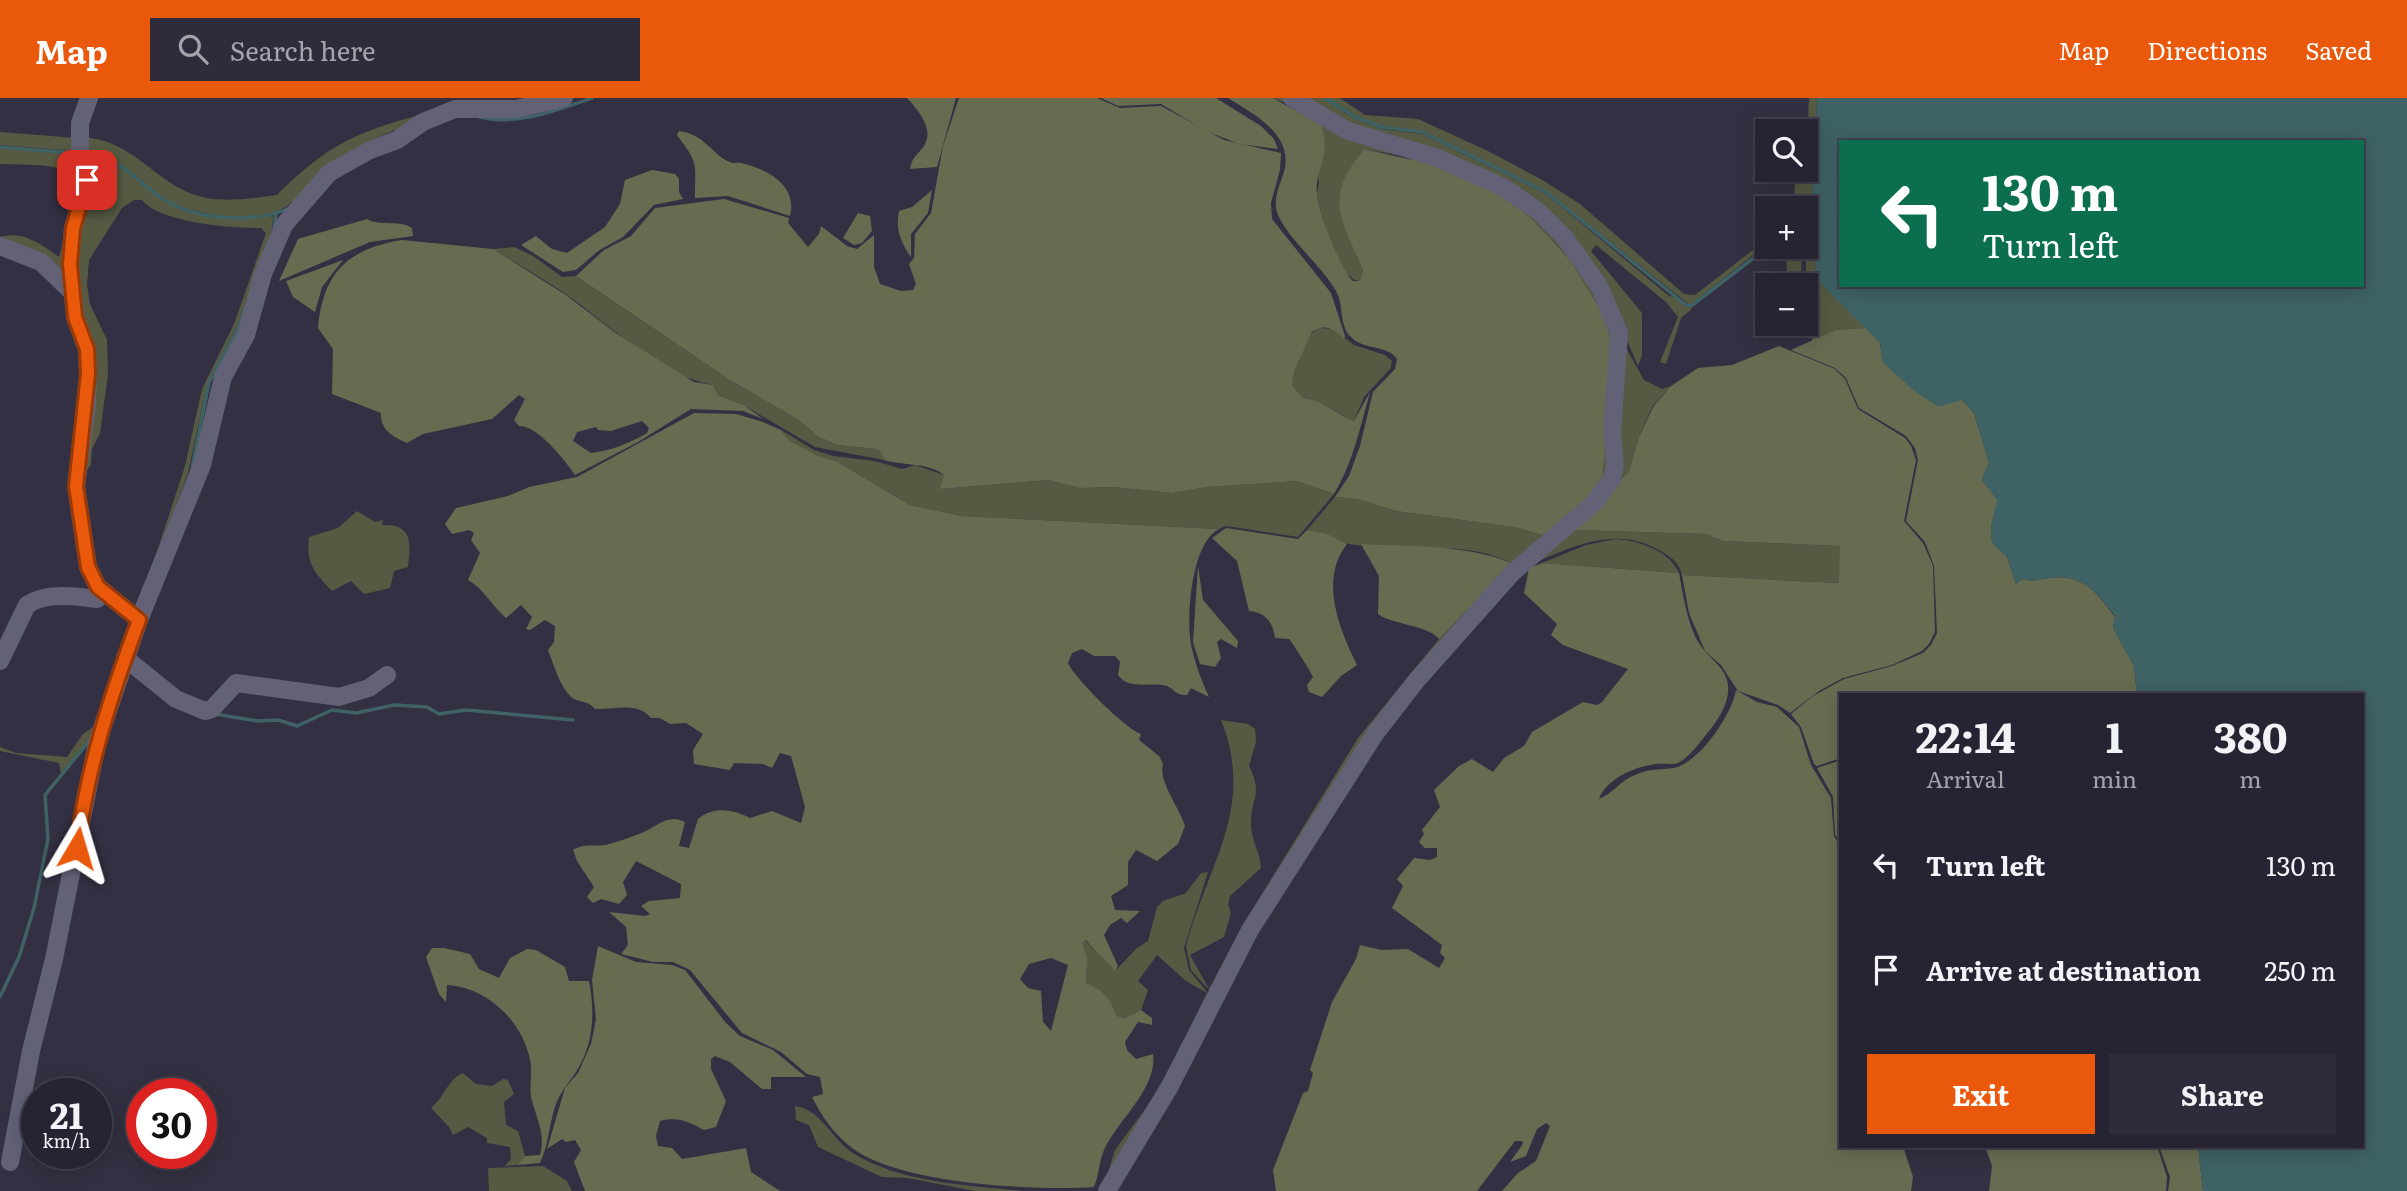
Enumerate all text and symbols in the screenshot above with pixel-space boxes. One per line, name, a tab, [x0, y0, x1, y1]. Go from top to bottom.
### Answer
search box	[150, 18, 640, 81]
text: Map	[35, 25, 108, 74]
icon: search	[174, 30, 212, 68]
text: Search here	[230, 30, 376, 69]
text: Map	[2058, 32, 2109, 67]
text: Directions	[2147, 32, 2267, 67]
text: Saved	[2305, 32, 2372, 67]
map controls	[1755, 119, 1818, 336]
button: search	[1755, 119, 1818, 182]
pin	[57, 150, 117, 210]
text: 130 m	[1982, 153, 2118, 226]
icon: arrive	[68, 161, 106, 199]
icon: left	[1867, 168, 1958, 259]
button: +	[1755, 196, 1818, 259]
text: Turn left	[1982, 220, 2119, 268]
button: −	[1755, 273, 1818, 336]
text: 22:14	[1915, 704, 2015, 766]
text: 1	[2106, 704, 2123, 766]
text: 380	[2214, 704, 2288, 766]
text: Arrival	[1926, 761, 2005, 795]
text: min	[2092, 761, 2137, 795]
text: m	[2239, 761, 2262, 795]
position arrow	[40, 811, 114, 885]
text: Turn left	[1926, 845, 2045, 884]
text: 130 m	[2266, 845, 2336, 884]
icon: left	[1867, 846, 1905, 884]
text: Arrive at destination	[1926, 950, 2201, 989]
text: 250 m	[2264, 950, 2336, 989]
icon: arrive	[1867, 951, 1905, 989]
button: Exit	[1867, 1054, 2095, 1134]
button: Share	[2109, 1054, 2336, 1134]
speed limit sign: 30	[126, 1078, 217, 1169]
text: 21	[50, 1088, 83, 1140]
text: km/h	[43, 1127, 90, 1154]

